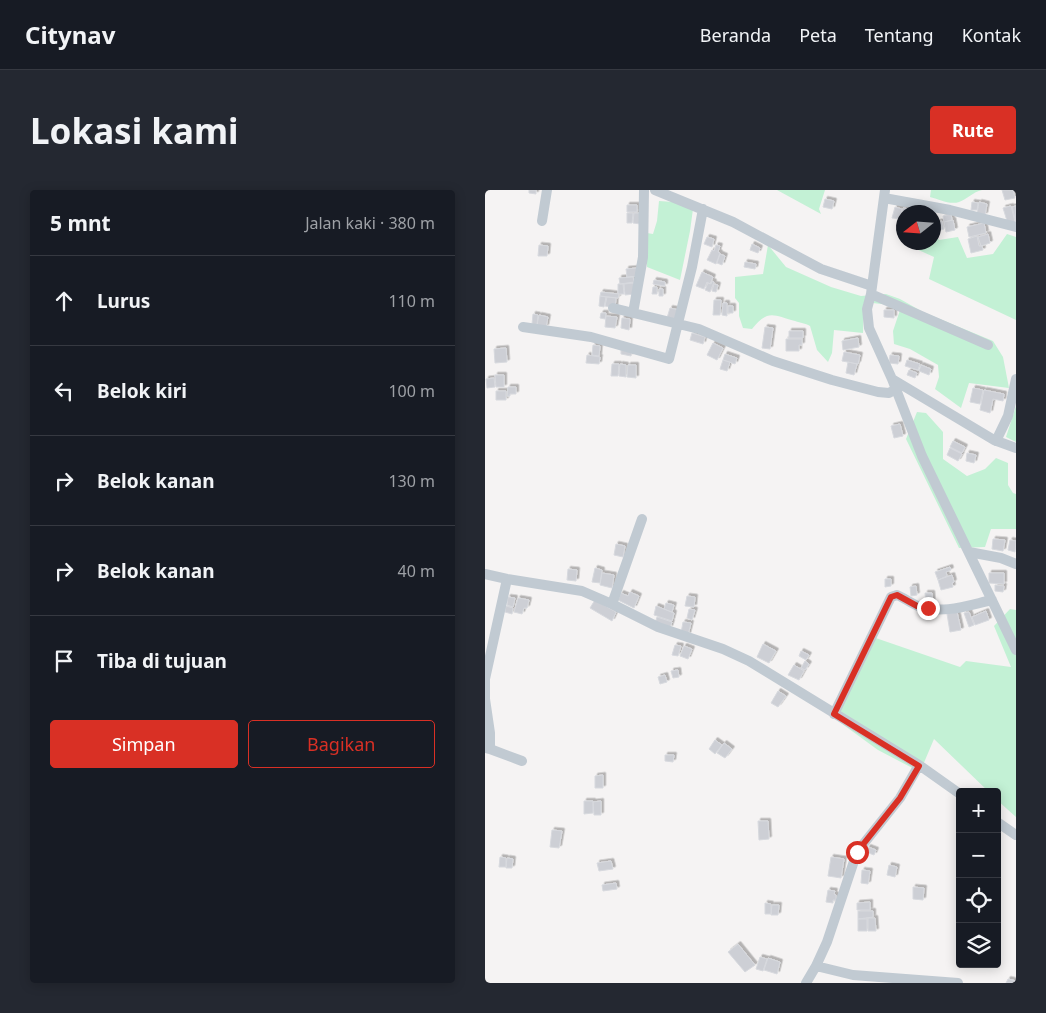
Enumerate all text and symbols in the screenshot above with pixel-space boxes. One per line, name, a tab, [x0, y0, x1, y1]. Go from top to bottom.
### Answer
text: Citynav	[25, 18, 115, 51]
text: Beranda	[700, 23, 771, 47]
text: Peta	[799, 23, 837, 47]
text: Tentang	[865, 23, 934, 47]
text: Kontak	[962, 23, 1021, 47]
button: Rute	[930, 106, 1016, 154]
text: Lokasi kami	[30, 107, 239, 154]
north arrow	[896, 205, 941, 250]
text: 5 mnt	[50, 209, 111, 237]
text: Jalan kaki · 380 m	[305, 212, 435, 234]
icon: ahead	[50, 287, 78, 315]
text: Lurus	[97, 288, 150, 314]
text: 110 m	[388, 290, 435, 312]
icon: left	[50, 377, 78, 405]
text: Belok kiri	[97, 378, 187, 404]
text: 100 m	[388, 380, 435, 402]
icon: right	[50, 467, 78, 495]
text: Belok kanan	[97, 468, 214, 494]
text: 130 m	[388, 470, 435, 492]
icon: right	[50, 557, 78, 585]
text: Belok kanan	[97, 558, 214, 584]
text: 40 m	[398, 560, 435, 582]
route end	[917, 597, 940, 620]
icon: arrive	[50, 647, 78, 675]
text: Tiba di tujuan	[97, 648, 227, 674]
button: Simpan	[50, 720, 238, 768]
button: Bagikan	[248, 720, 435, 768]
map controls	[956, 788, 1001, 968]
button: +	[956, 788, 1001, 833]
button: −	[956, 833, 1001, 878]
route start	[846, 841, 869, 864]
button: locate	[956, 878, 1001, 923]
button: layers	[956, 923, 1001, 968]

